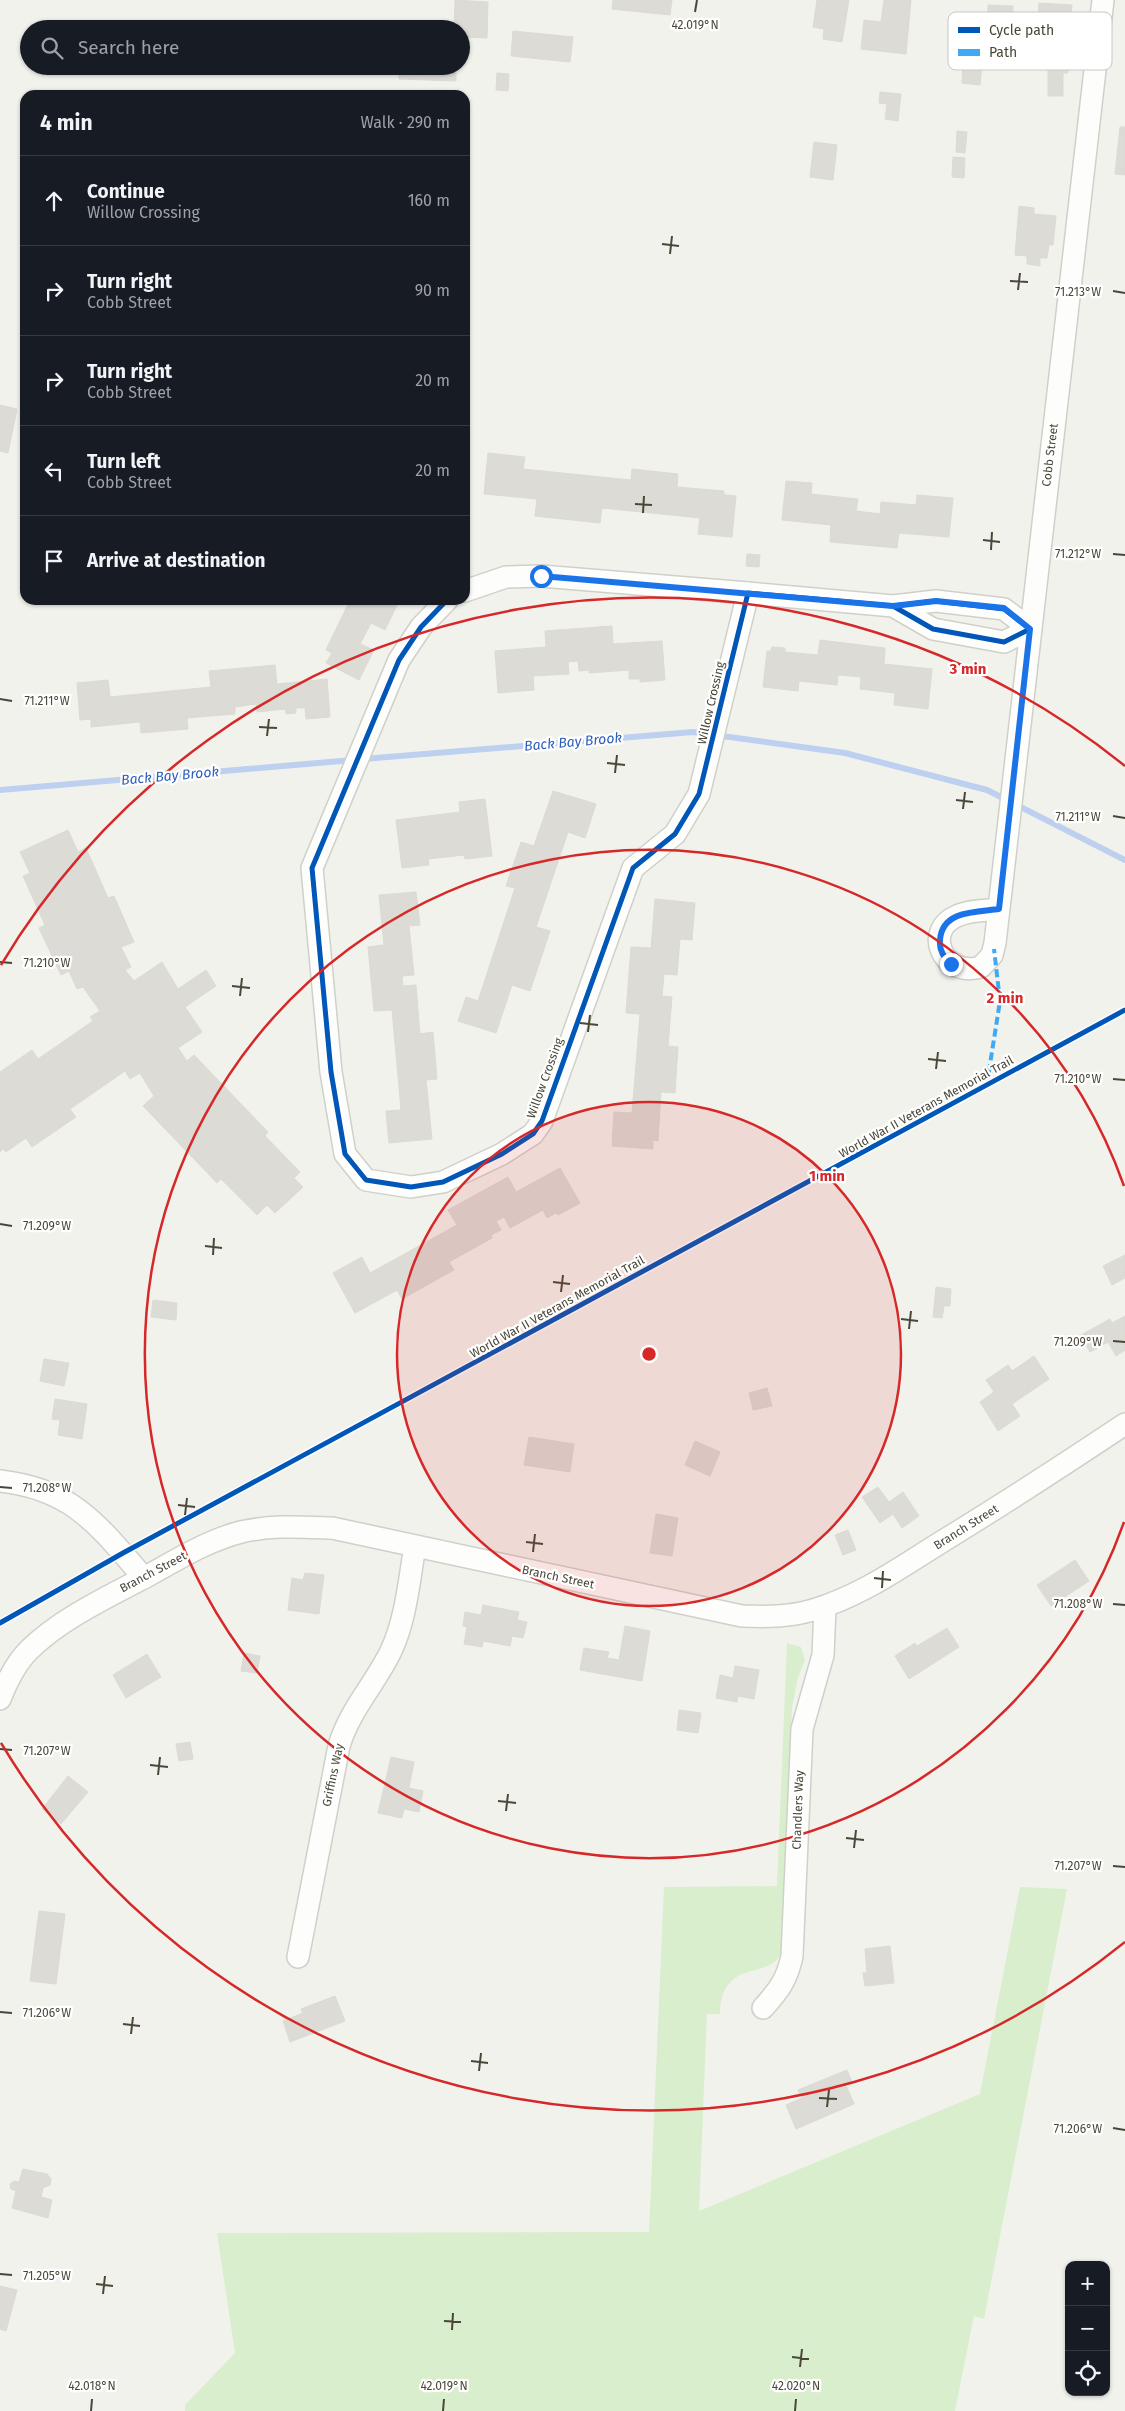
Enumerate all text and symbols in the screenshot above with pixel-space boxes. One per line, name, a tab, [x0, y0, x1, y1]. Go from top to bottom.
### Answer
legend	[948, 12, 1112, 70]
text: 42.019°N	[671, 18, 719, 32]
search box	[20, 20, 470, 75]
text: Cycle path	[989, 22, 1054, 39]
icon: search	[38, 34, 66, 62]
text: Search here	[78, 36, 179, 59]
text: Path	[989, 44, 1017, 61]
text: 4 min	[40, 110, 93, 136]
text: Walk · 290 m	[360, 113, 450, 132]
text: Continue	[87, 180, 165, 203]
icon: ahead	[40, 187, 68, 215]
text: 160 m	[408, 191, 450, 210]
text: Willow Crossing	[87, 203, 200, 222]
text: Turn right	[87, 270, 172, 293]
icon: right	[40, 277, 68, 305]
text: 90 m	[415, 281, 450, 300]
text: 71.213°W	[1055, 285, 1101, 299]
text: Cobb Street	[87, 293, 172, 312]
text: Turn right	[87, 360, 172, 383]
icon: right	[40, 367, 68, 395]
text: 20 m	[415, 371, 450, 390]
text: Cobb Street	[87, 383, 172, 402]
street label: Cobb Street	[1039, 422, 1061, 487]
text: Turn left	[87, 450, 161, 473]
icon: left	[40, 457, 68, 485]
text: 20 m	[415, 461, 450, 480]
text: Cobb Street	[87, 473, 172, 492]
icon: arrive	[40, 547, 68, 575]
text: 71.212°W	[1055, 547, 1101, 561]
text: Arrive at destination	[87, 549, 266, 572]
route start	[530, 565, 553, 588]
street label: Willow Crossing	[695, 659, 728, 746]
text: 3 min	[949, 660, 986, 678]
text: 71.211°W	[24, 694, 70, 708]
water label: Back Bay Brook	[523, 729, 623, 755]
water label: Back Bay Brook	[120, 763, 220, 789]
text: 71.211°W	[1055, 810, 1101, 824]
route end	[940, 953, 963, 976]
text: 71.210°W	[24, 956, 71, 970]
text: 2 min	[987, 989, 1023, 1007]
street label: Willow Crossing	[524, 1035, 566, 1120]
street label: World War II Veterans Memorial Trail	[836, 1053, 1016, 1161]
text: 71.210°W	[1055, 1072, 1102, 1086]
text: 1 min	[809, 1167, 845, 1185]
text: 71.209°W	[23, 1219, 71, 1233]
street label: World War II Veterans Memorial Trail	[467, 1253, 647, 1361]
text: 71.209°W	[1054, 1335, 1102, 1349]
centre of rings	[640, 1345, 658, 1363]
text: 71.208°W	[23, 1481, 71, 1495]
street label: Branch Street	[931, 1501, 1001, 1552]
street label: Branch Street	[117, 1548, 189, 1595]
street label: Branch Street	[521, 1563, 596, 1592]
text: 71.208°W	[1054, 1597, 1102, 1611]
street label: Griffins Way	[319, 1742, 347, 1808]
text: 71.207°W	[23, 1744, 71, 1758]
street label: Chandlers Way	[790, 1770, 806, 1850]
text: 71.207°W	[1054, 1859, 1102, 1873]
text: 71.206°W	[23, 2006, 71, 2020]
text: 71.206°W	[1054, 2122, 1102, 2136]
map controls	[1065, 2261, 1110, 2396]
button: +	[1065, 2261, 1110, 2306]
text: 71.205°W	[23, 2269, 71, 2283]
button: −	[1065, 2306, 1110, 2351]
button: locate	[1065, 2351, 1110, 2396]
text: 42.018°N	[68, 2379, 116, 2393]
text: 42.019°N	[420, 2379, 468, 2393]
text: 42.020°N	[772, 2379, 820, 2393]

